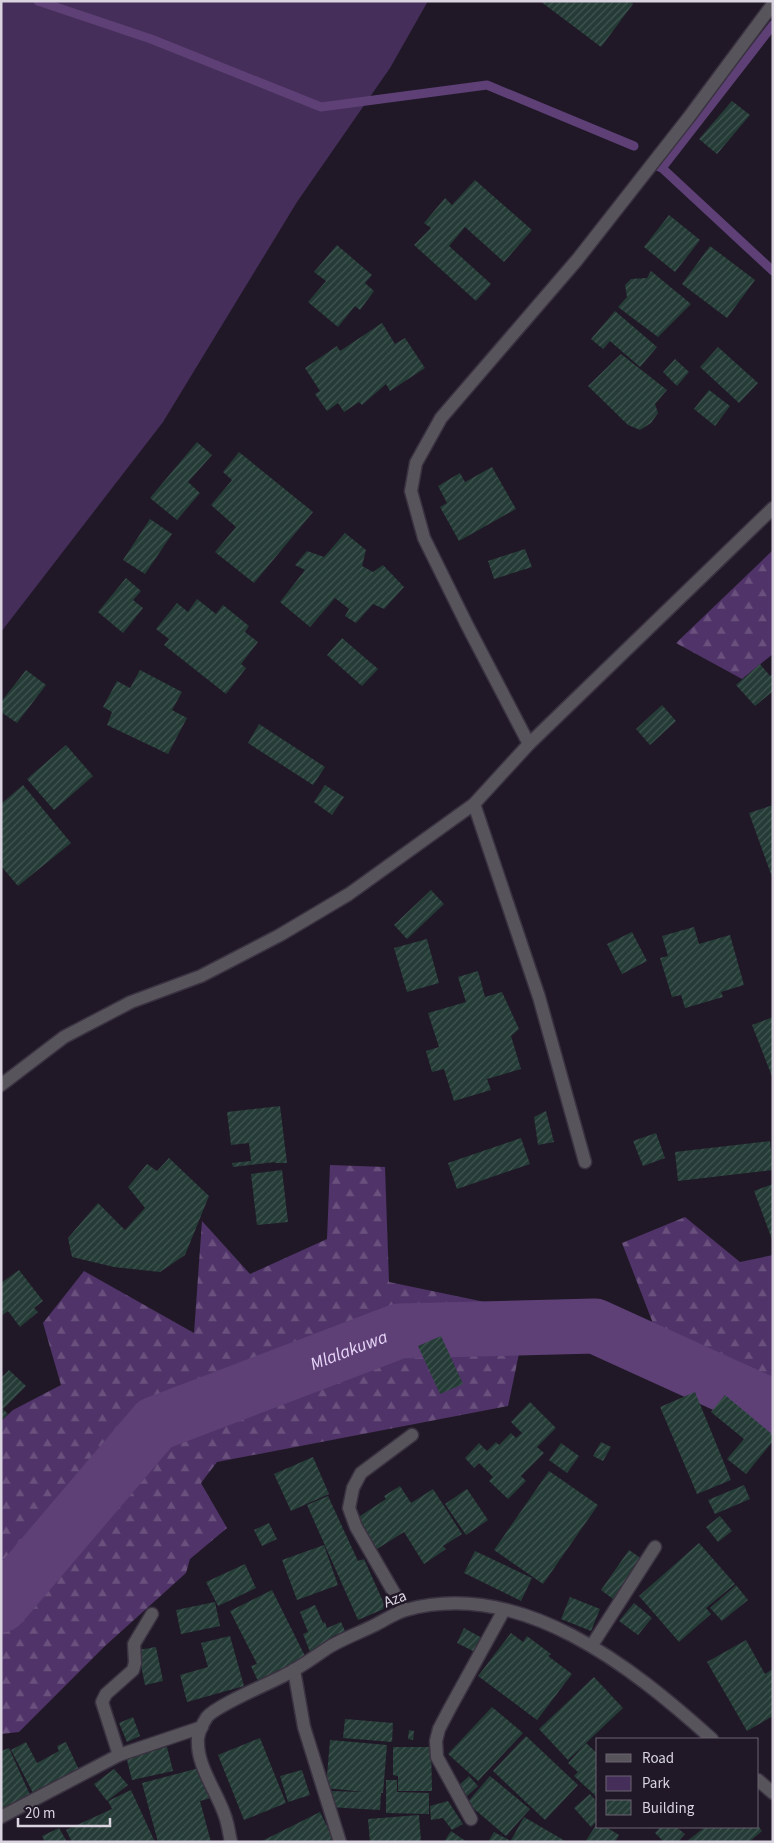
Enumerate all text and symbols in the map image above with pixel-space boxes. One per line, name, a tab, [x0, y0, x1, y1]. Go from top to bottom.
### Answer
water label: Mlalakuwa	[306, 1324, 391, 1376]
street label: Aza	[380, 1585, 410, 1613]
legend	[596, 1738, 759, 1828]
text: Road	[642, 1748, 674, 1769]
text: Park	[642, 1773, 671, 1794]
scale bar	[18, 1796, 110, 1828]
text: Building	[642, 1798, 695, 1819]
text: 20 m	[25, 1803, 55, 1824]

